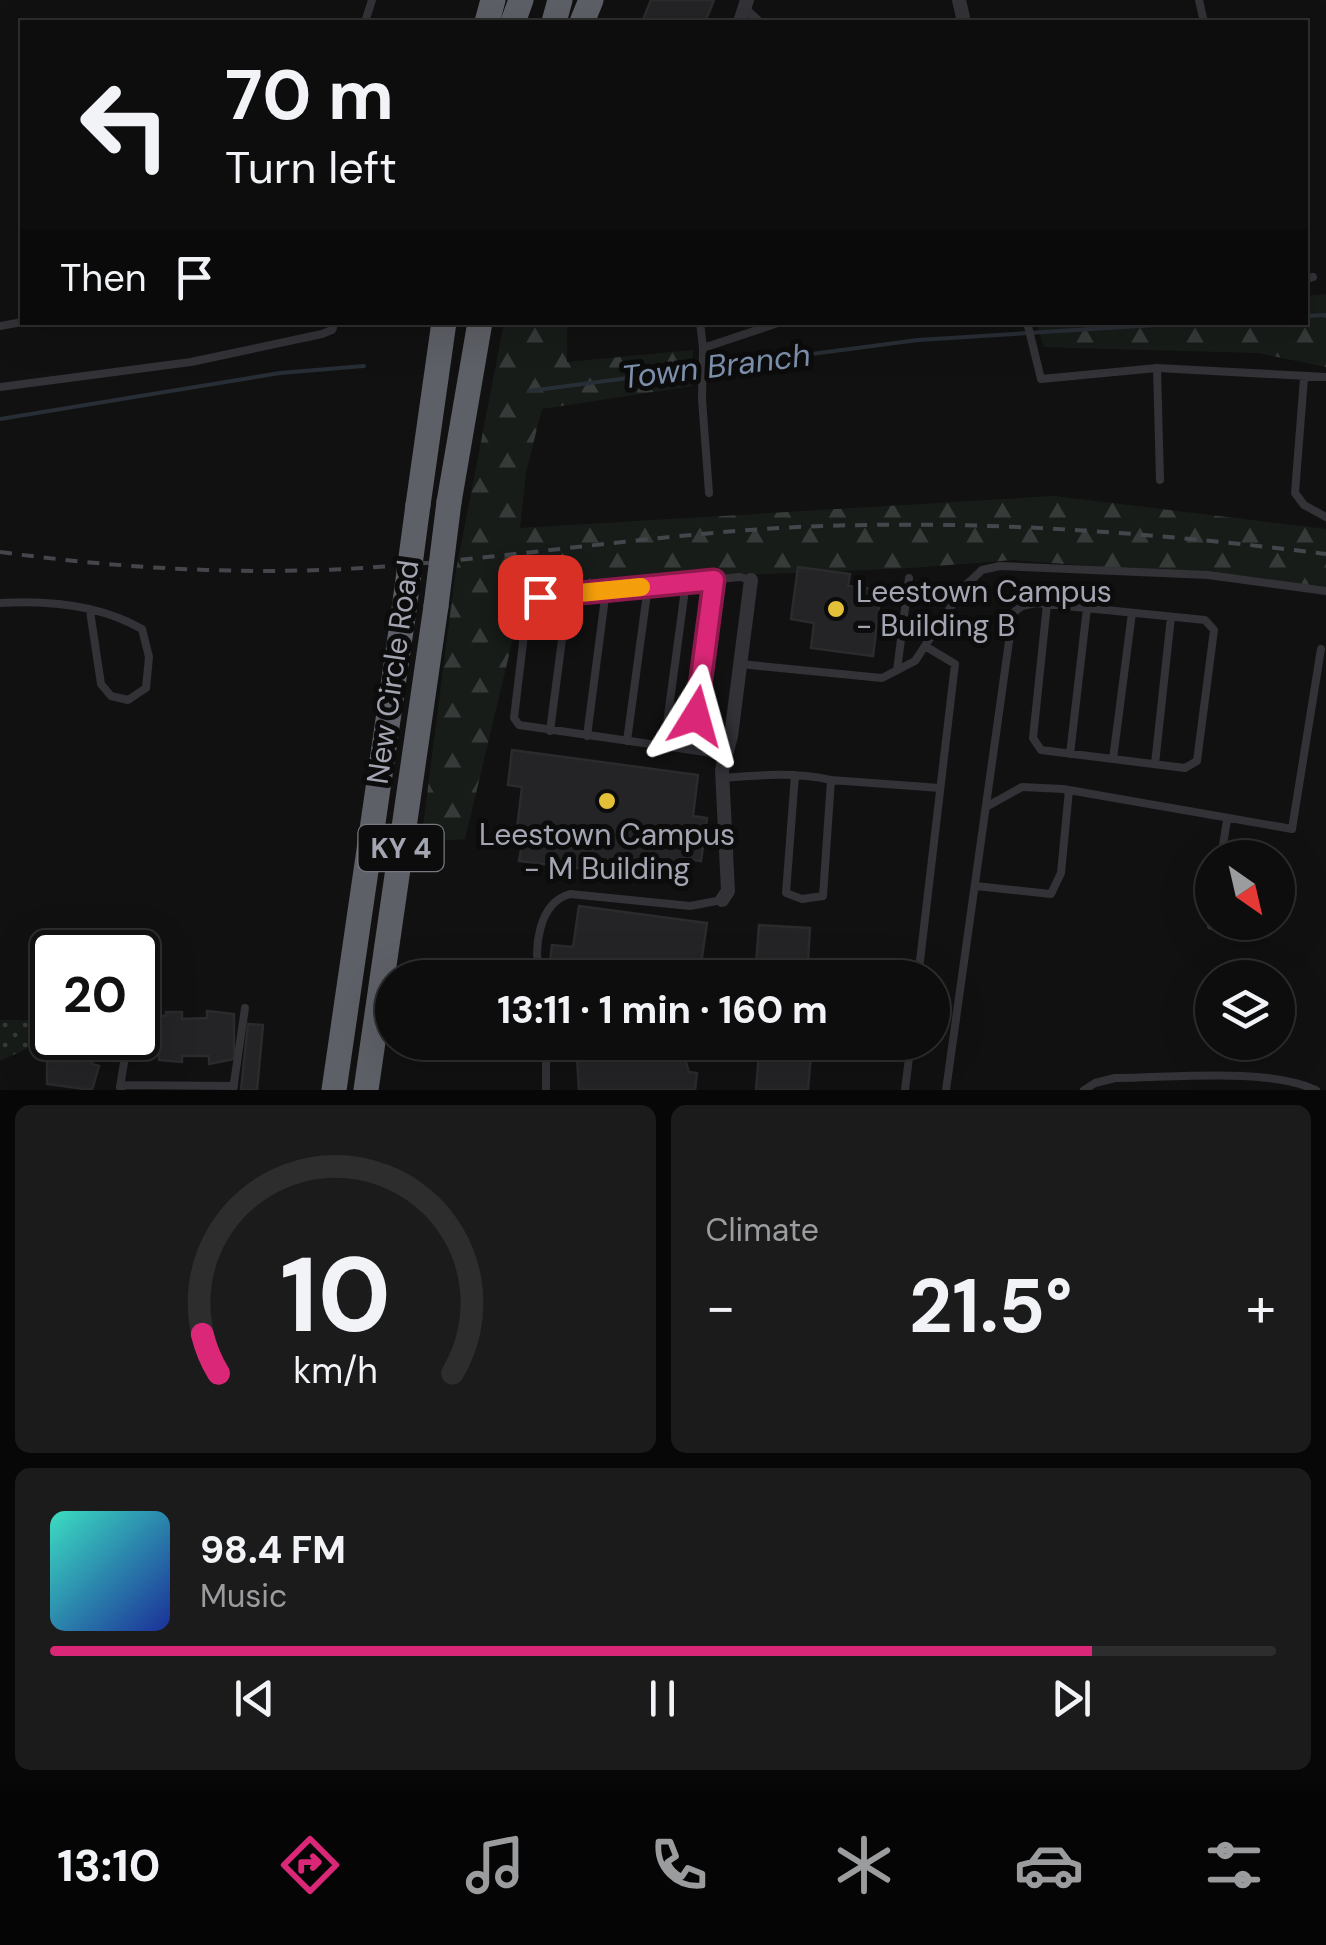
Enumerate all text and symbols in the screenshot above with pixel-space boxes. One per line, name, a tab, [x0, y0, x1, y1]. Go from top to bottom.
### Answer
text: 70 m	[225, 50, 394, 141]
icon: left	[60, 60, 190, 190]
text: Turn left	[225, 138, 397, 197]
icon: arrive	[167, 250, 222, 305]
text: Then	[60, 253, 147, 303]
water label: Town Branch	[619, 334, 813, 398]
pin	[498, 555, 583, 640]
street label: New Circle Road	[357, 557, 428, 787]
icon: arrive	[513, 570, 568, 625]
place label: Leestown Campus - Building B	[856, 572, 1112, 645]
marker: Leestown Campus - Building B	[825, 598, 847, 620]
position arrow	[644, 664, 748, 768]
marker: Leestown Campus - M Building	[596, 790, 618, 812]
place label: Leestown Campus - M Building	[479, 815, 735, 888]
road number: KY 4	[358, 825, 444, 871]
north arrow	[1195, 840, 1295, 940]
map controls	[1195, 840, 1295, 1060]
speed limit sign: 20	[30, 930, 160, 1060]
button: layers	[1195, 960, 1295, 1060]
text: 13:11 · 1 min · 160 m	[497, 985, 828, 1035]
text: Climate	[706, 1209, 819, 1251]
text: 10	[280, 1228, 391, 1363]
text: 21.5°	[909, 1258, 1072, 1355]
text: −	[706, 1271, 736, 1343]
text: +	[1246, 1271, 1276, 1343]
text: km/h	[293, 1348, 377, 1394]
text: 98.4 FM	[200, 1525, 346, 1575]
text: Music	[200, 1575, 287, 1617]
icon: previous	[227, 1671, 282, 1726]
icon: pause	[635, 1671, 690, 1726]
icon: next	[1044, 1671, 1099, 1726]
icon: directions	[275, 1830, 345, 1900]
icon: music	[460, 1830, 530, 1900]
icon: phone	[644, 1830, 714, 1900]
icon: climate	[829, 1830, 899, 1900]
icon: car	[1014, 1830, 1084, 1900]
icon: filters	[1199, 1830, 1269, 1900]
text: 13:10	[57, 1836, 160, 1895]

